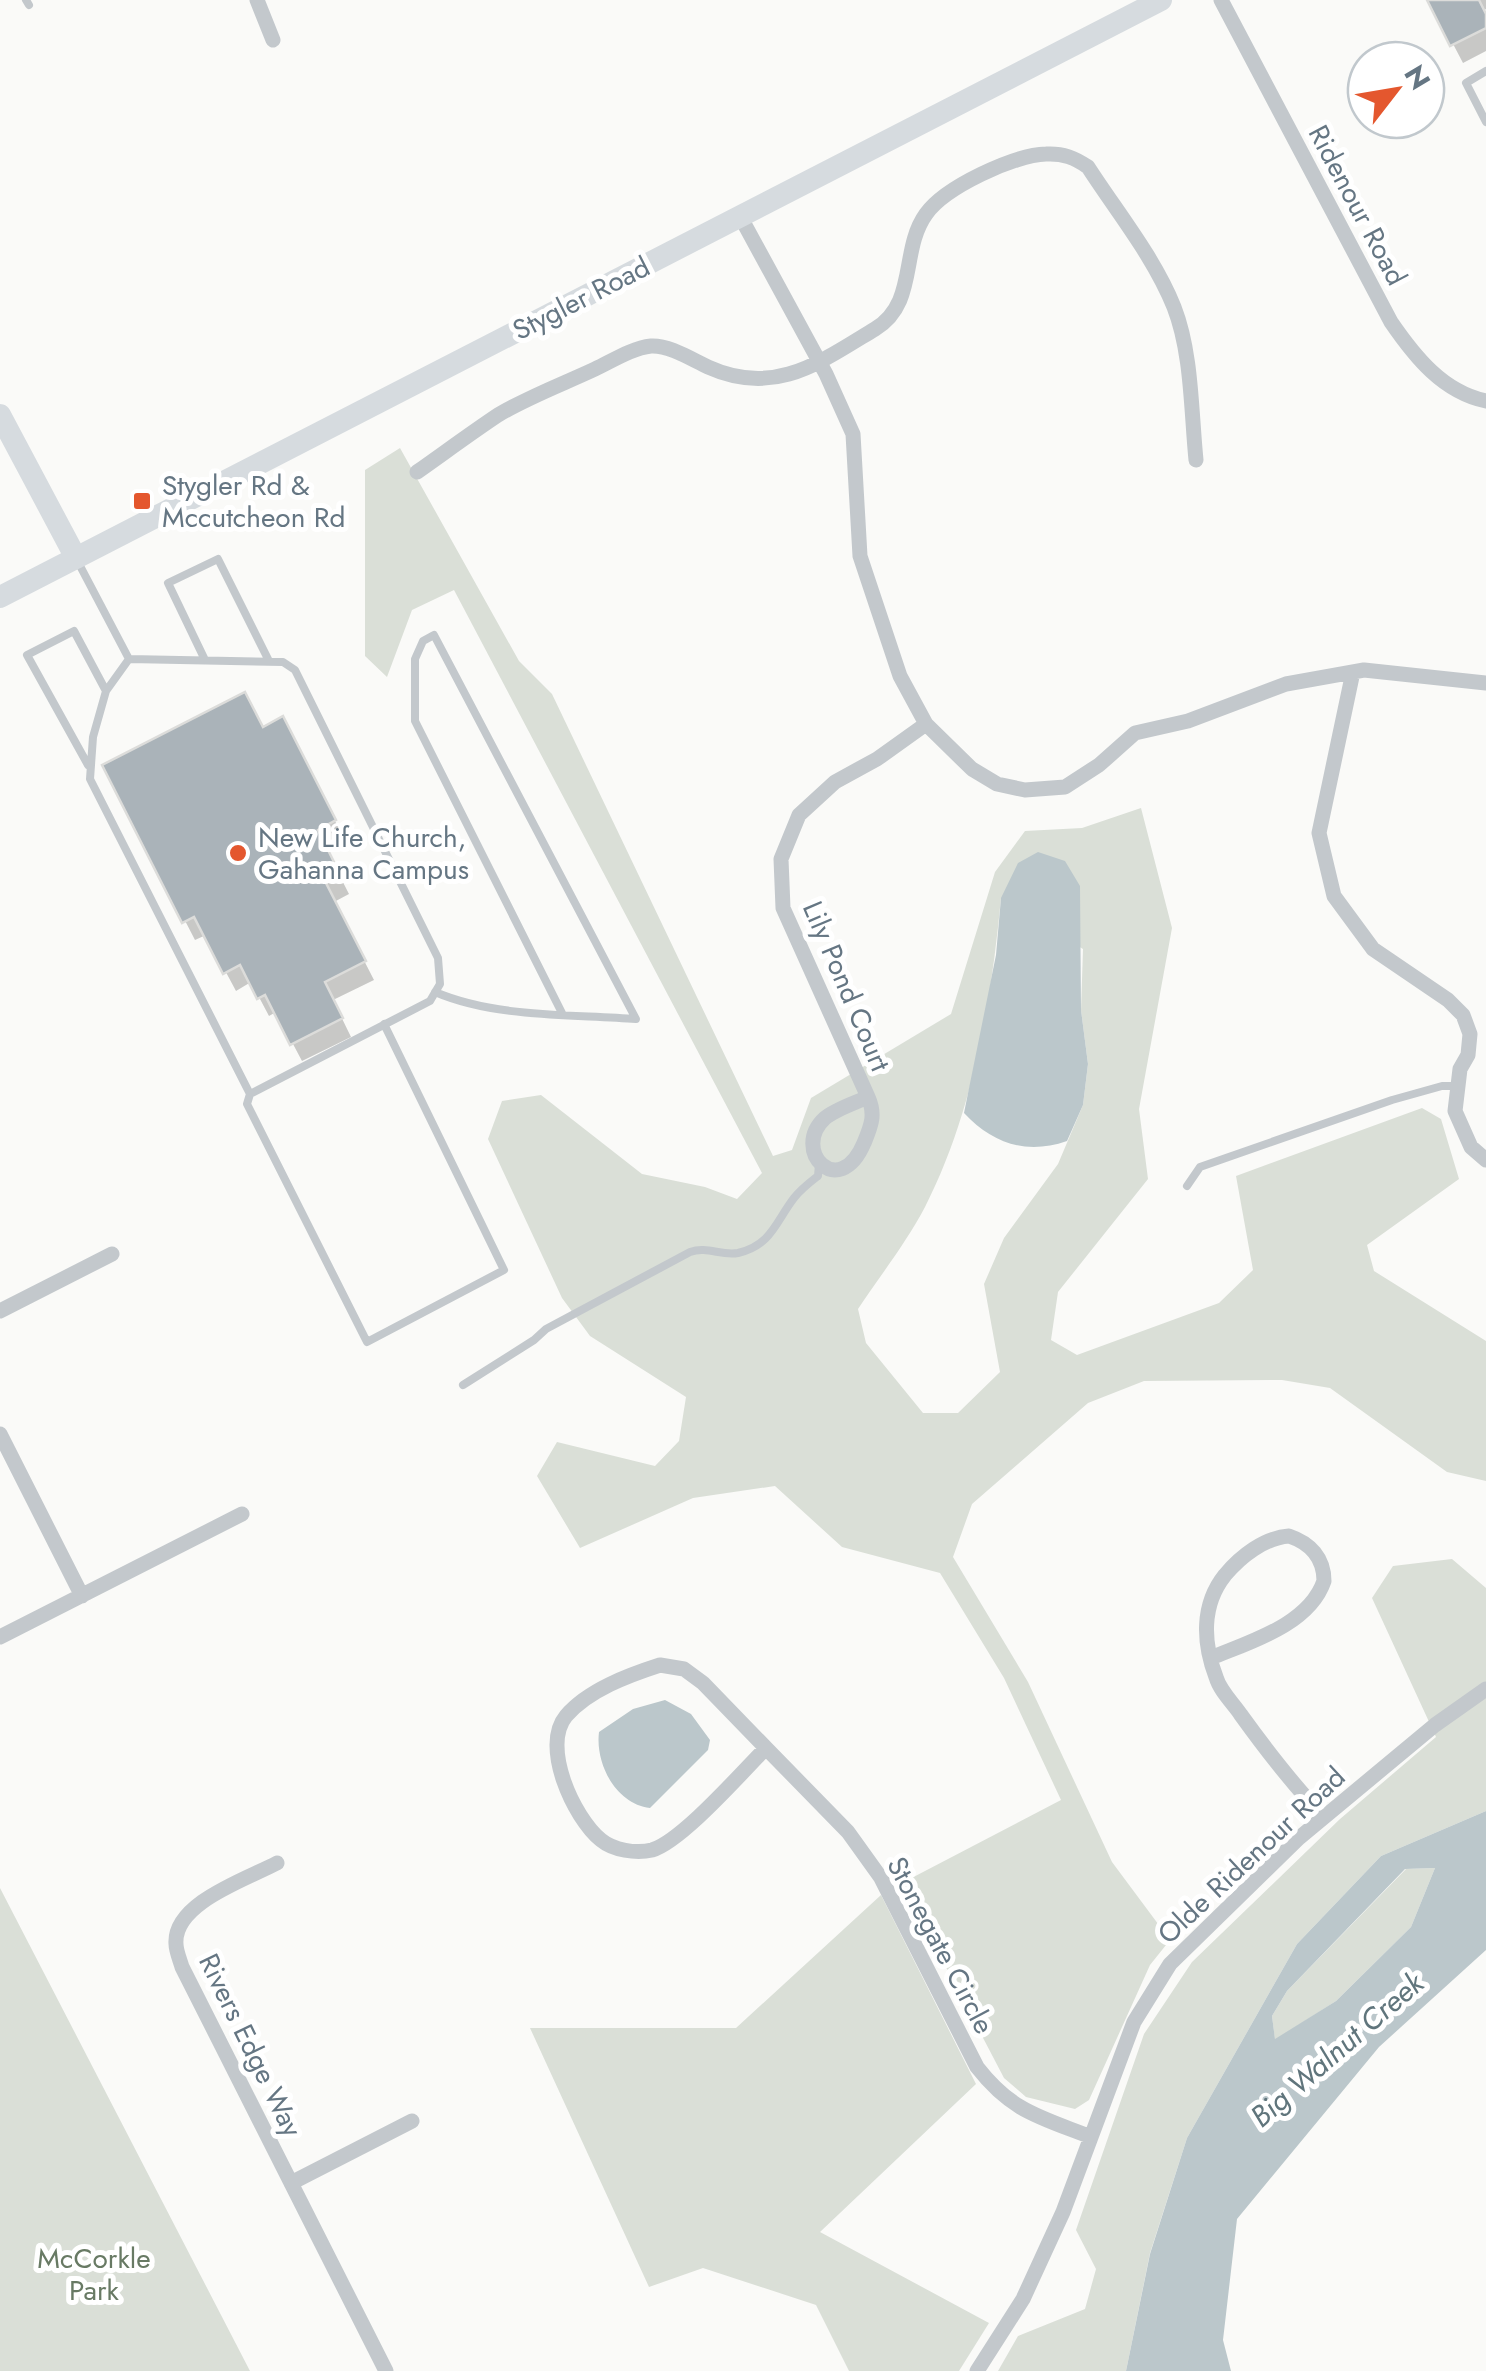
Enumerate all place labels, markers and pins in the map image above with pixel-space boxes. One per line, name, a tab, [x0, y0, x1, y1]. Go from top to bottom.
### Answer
place label: Stygler Rd & Mccutcheon Rd	[162, 465, 345, 538]
marker: Stygler Rd & Mccutcheon Rd	[131, 490, 153, 512]
place label: New Life Church, Gahanna Campus	[258, 817, 469, 890]
marker: New Life Church, Gahanna Campus	[227, 842, 249, 864]

